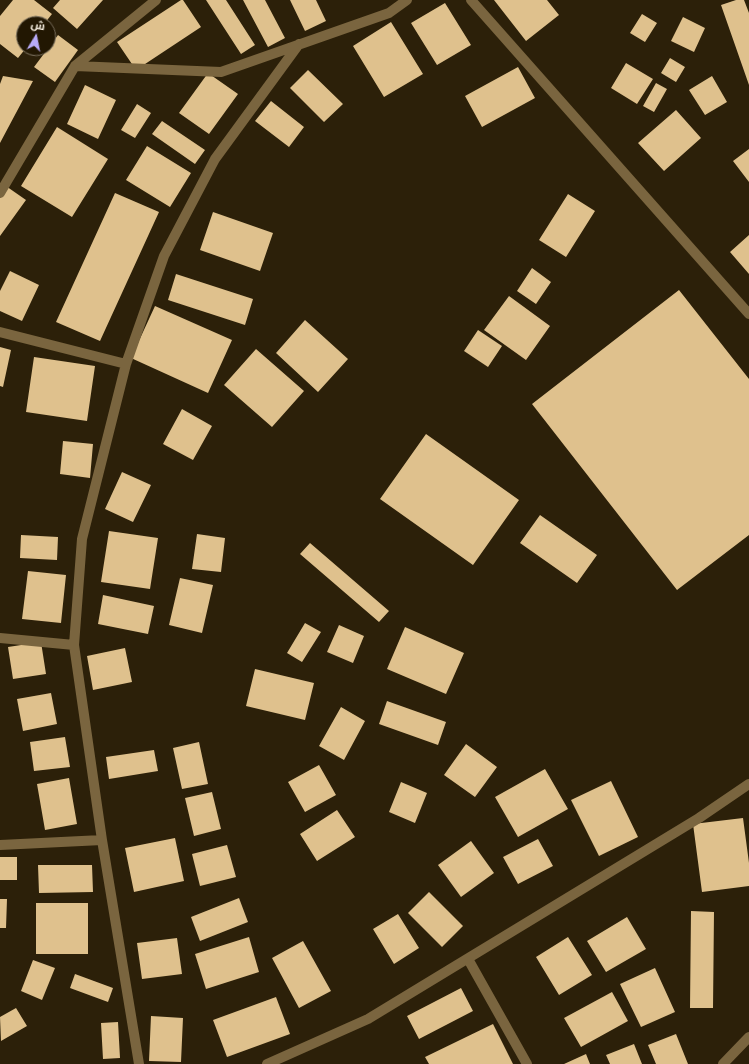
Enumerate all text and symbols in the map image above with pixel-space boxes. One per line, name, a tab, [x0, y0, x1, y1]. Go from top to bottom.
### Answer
north arrow	[16, 16, 56, 56]
text: ش	[30, 16, 46, 34]

